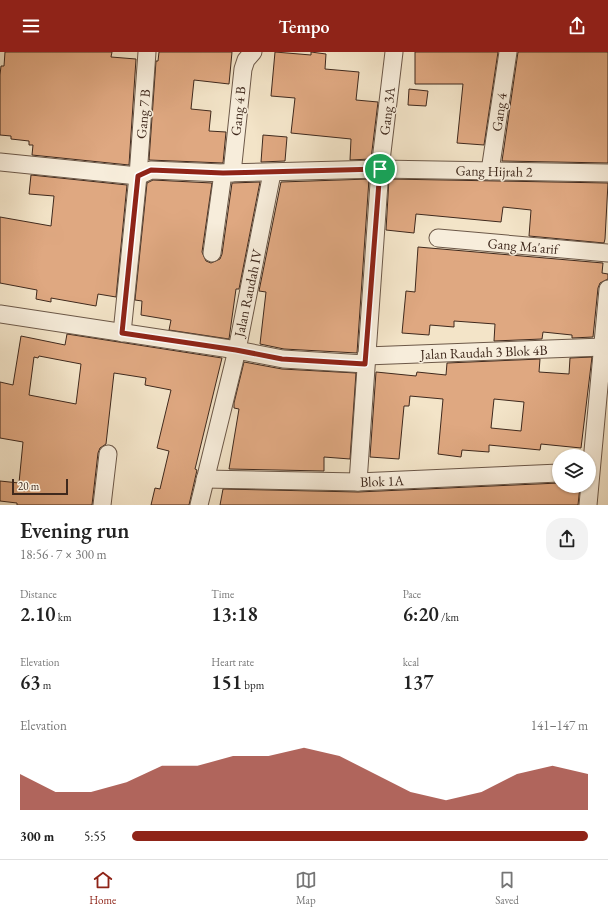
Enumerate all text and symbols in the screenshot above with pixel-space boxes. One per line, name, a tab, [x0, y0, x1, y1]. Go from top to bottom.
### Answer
icon: menu	[20, 15, 42, 37]
text: Tempo	[279, 15, 330, 38]
icon: share	[566, 15, 588, 37]
street label: Gang 4 B	[226, 85, 250, 137]
street label: Gang 3A	[375, 86, 399, 136]
street label: Gang 7 B	[132, 88, 154, 140]
street label: Gang 4	[487, 91, 511, 132]
pin	[363, 152, 397, 186]
icon: arrive	[369, 158, 391, 180]
street label: Gang Hijrah 2	[455, 161, 533, 181]
street label: Gang Ma'arif	[487, 234, 561, 258]
street label: Jalan Raudah IV	[230, 247, 266, 340]
street label: Jalan Raudah 3 Blok 4B	[419, 341, 548, 363]
map controls	[552, 449, 596, 493]
button: layers	[552, 449, 596, 493]
street label: Blok 1A	[360, 471, 405, 491]
scale bar	[12, 477, 68, 496]
text: 20 m	[18, 479, 39, 493]
text: Evening run	[20, 516, 129, 545]
button: share	[546, 518, 588, 560]
text: 18:56 · 7 × 300 m	[20, 546, 107, 563]
text: Distance	[20, 587, 57, 601]
text: Time	[211, 587, 234, 601]
text: Pace	[403, 587, 421, 601]
text: 2.10	[20, 601, 56, 627]
text: 13:18	[211, 601, 258, 627]
text: 6:20	[403, 601, 439, 627]
text: km	[56, 610, 72, 624]
text: /km	[439, 610, 459, 624]
text: Elevation	[20, 655, 60, 669]
text: Heart rate	[211, 655, 254, 669]
text: kcal	[403, 655, 419, 669]
text: 63	[20, 669, 41, 695]
text: 151	[211, 669, 242, 695]
text: 137	[403, 669, 433, 695]
text: m	[41, 678, 51, 692]
text: bpm	[242, 678, 264, 692]
text: Elevation	[20, 717, 67, 734]
text: 141–147 m	[531, 717, 588, 734]
text: 300 m	[20, 828, 54, 845]
text: 5:55	[84, 828, 106, 845]
tab: Home	[89, 869, 116, 907]
tab: Map	[295, 869, 317, 907]
tab: Saved	[495, 869, 519, 907]

